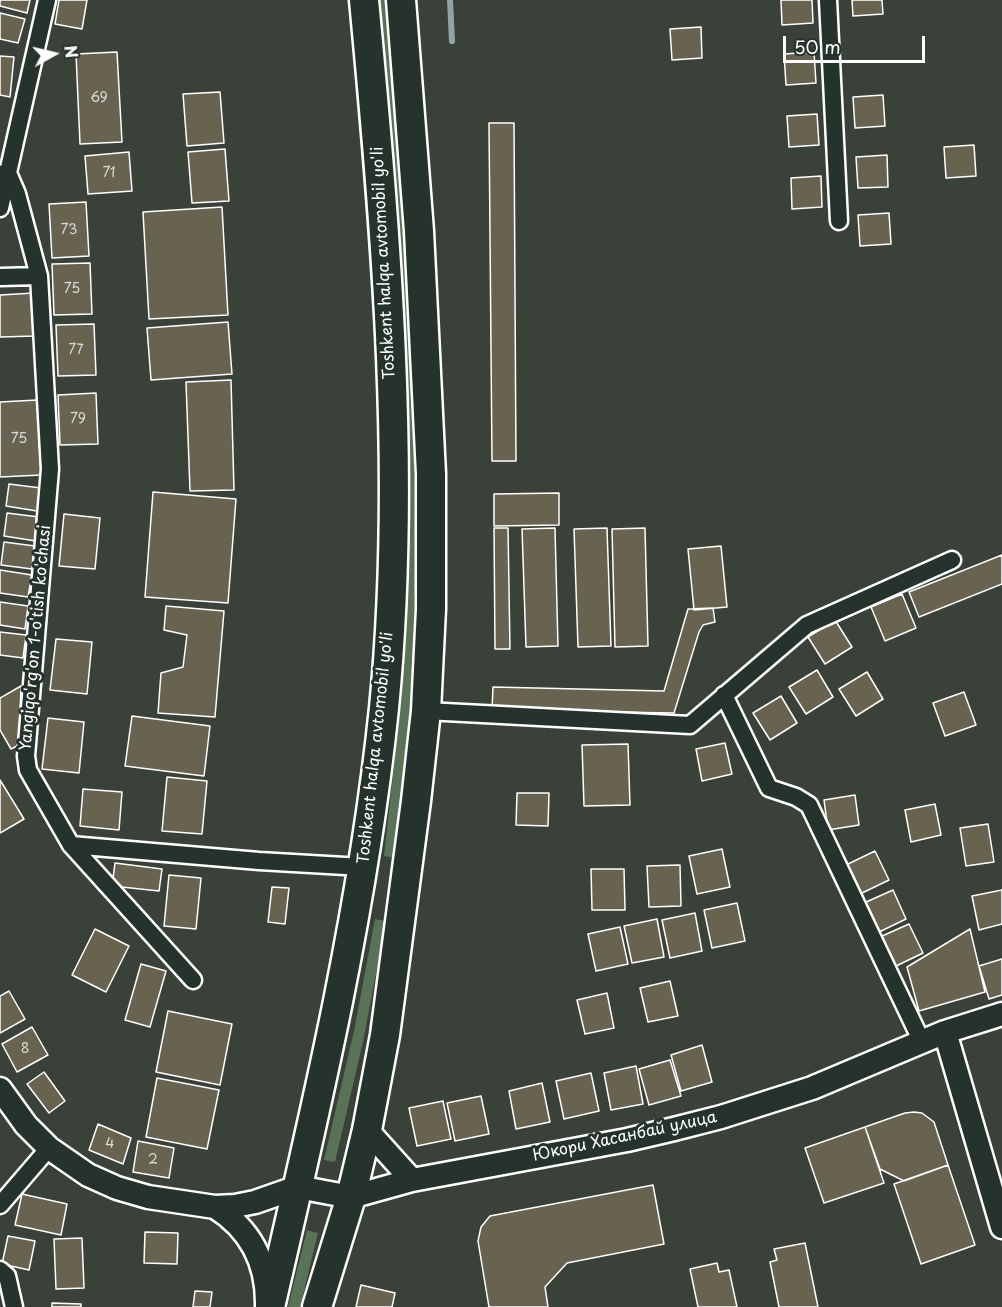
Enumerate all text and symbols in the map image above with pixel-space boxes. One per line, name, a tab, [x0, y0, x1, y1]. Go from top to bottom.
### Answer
north arrow	[24, 24, 84, 84]
scale bar	[786, 24, 928, 62]
text: 50 m	[794, 33, 841, 60]
text: N	[59, 44, 85, 59]
house number: 69	[90, 90, 108, 106]
street label: Toshkent halqa avtomobil yo'li	[368, 146, 400, 380]
house number: 71	[102, 165, 116, 181]
house number: 73	[61, 222, 77, 238]
house number: 75	[64, 281, 80, 297]
house number: 77	[68, 342, 84, 358]
house number: 79	[70, 411, 86, 427]
house number: 75	[11, 431, 27, 447]
street label: Yangiqo'rg'on 1-o'tish ko'chasi	[17, 524, 55, 752]
street label: Toshkent halqa avtomobil yo'li	[354, 631, 398, 865]
house number: 8	[21, 1041, 29, 1057]
street label: Юкори Хасанбай улица	[531, 1108, 719, 1166]
house number: 4	[105, 1136, 115, 1152]
house number: 2	[148, 1152, 158, 1168]

